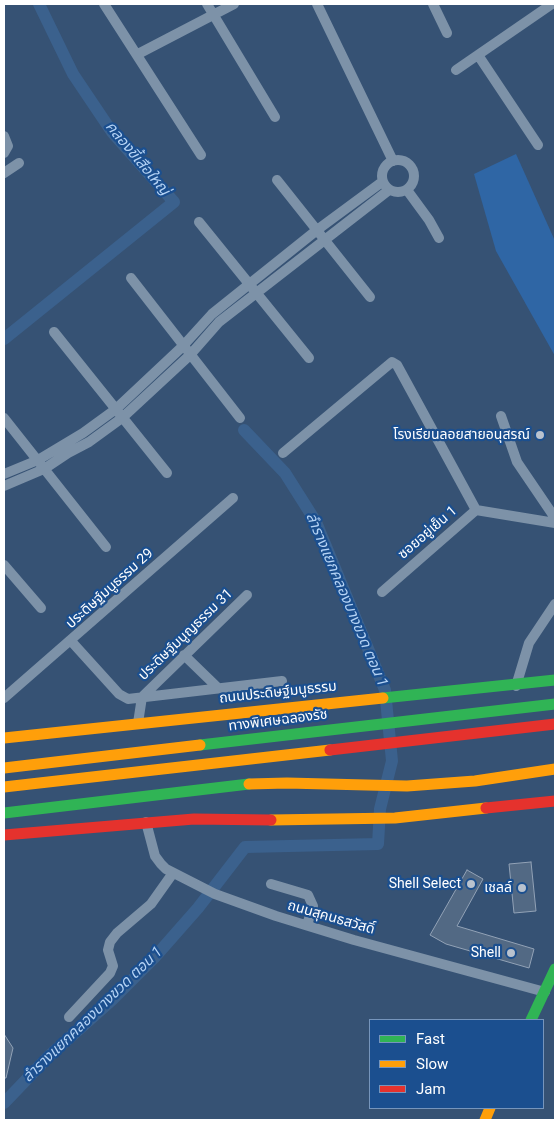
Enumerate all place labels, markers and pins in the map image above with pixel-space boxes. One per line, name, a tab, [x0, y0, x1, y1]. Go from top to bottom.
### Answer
place label: โรงเรียนลอยสายอนุสรณ์	[393, 427, 530, 443]
marker: โรงเรียนลอยสายอนุสรณ์	[534, 429, 546, 441]
place label: Shell Select	[389, 876, 461, 892]
marker: Shell Select	[465, 878, 477, 890]
place label: เชลล์	[484, 880, 512, 896]
marker: เชลล์	[516, 882, 528, 894]
place label: Shell	[471, 945, 501, 961]
marker: Shell	[505, 947, 517, 959]

